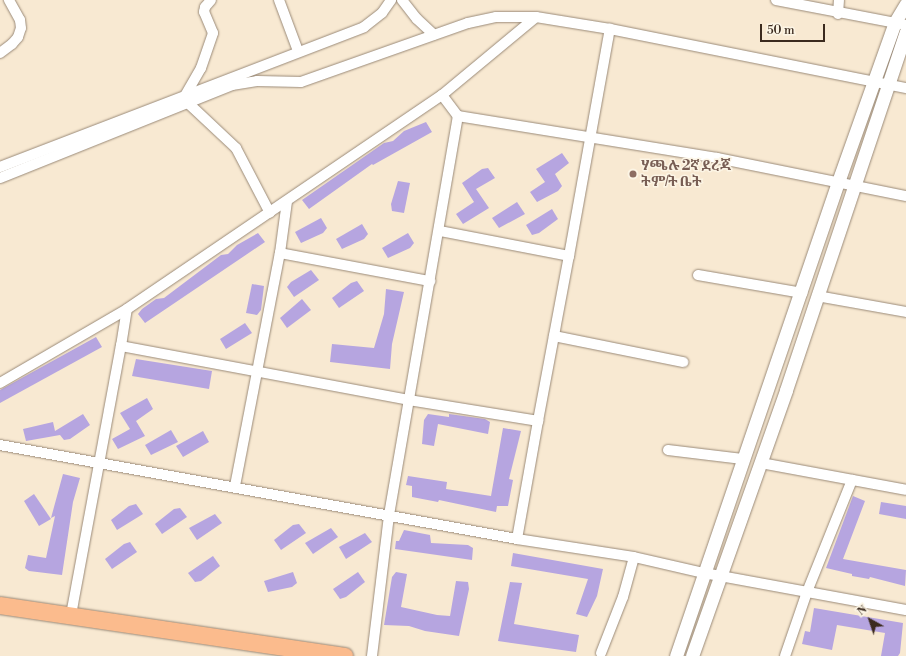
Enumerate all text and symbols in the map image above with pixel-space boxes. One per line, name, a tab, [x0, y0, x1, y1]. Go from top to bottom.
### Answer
scale bar	[762, 16, 827, 42]
text: 50 m	[767, 23, 795, 38]
place label: ሃጫሉ 2ኛ ደረጃ ትም/ት ቤት	[641, 158, 731, 190]
marker: ሃጫሉ 2ኛ ደረጃ ትም/ት ቤት	[628, 169, 638, 179]
north arrow	[850, 600, 890, 640]
text: N	[854, 603, 870, 619]

